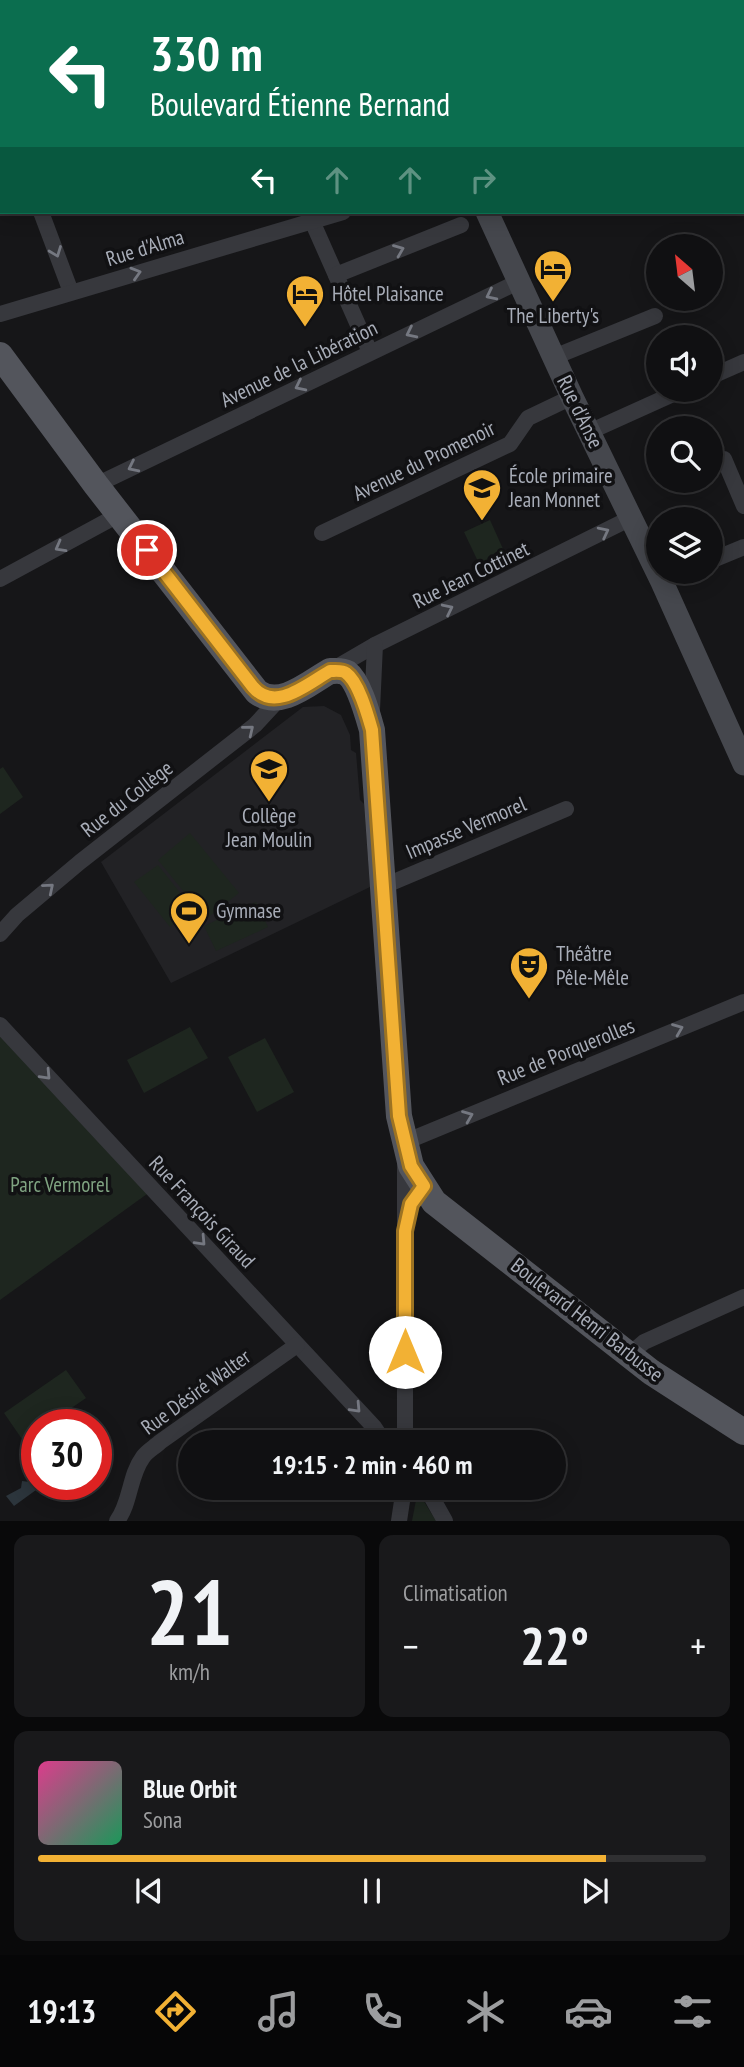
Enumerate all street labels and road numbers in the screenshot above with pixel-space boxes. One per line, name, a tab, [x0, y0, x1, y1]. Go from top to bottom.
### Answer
street label: Rue d'Alma	[103, 223, 187, 272]
street label: Avenue de la Libération	[216, 314, 382, 413]
street label: Rue d'Anse	[551, 371, 610, 453]
street label: Avenue du Promenoir	[348, 414, 500, 507]
street label: Rue Jean Cottinet	[408, 535, 534, 614]
street label: Rue du Collège	[75, 754, 178, 843]
street label: Impasse Vermorel	[402, 790, 530, 865]
street label: Rue de Porquerolles	[493, 1012, 638, 1091]
street label: Rue François Giraud	[143, 1150, 261, 1273]
street label: Boulevard Henri Barbusse	[506, 1252, 669, 1388]
street label: Rue Désiré Walter	[136, 1343, 256, 1440]

